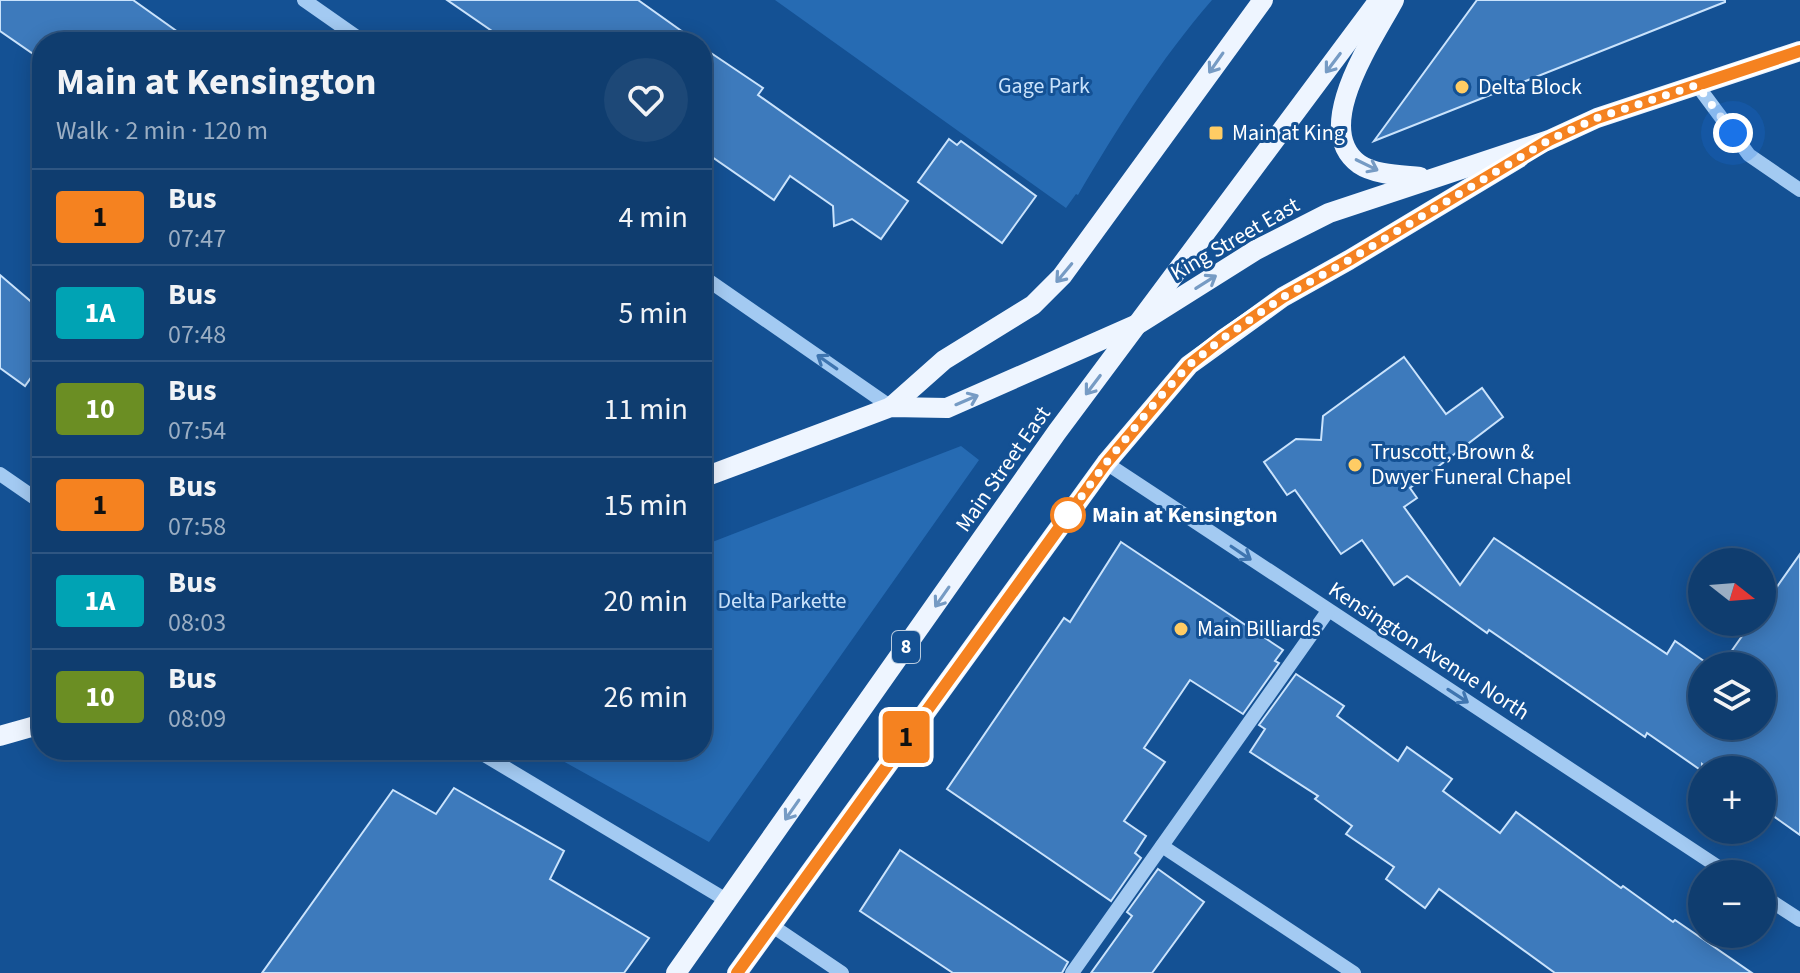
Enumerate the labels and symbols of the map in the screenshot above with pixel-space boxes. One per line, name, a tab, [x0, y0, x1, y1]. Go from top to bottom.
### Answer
one-way arrow	[1208, 51, 1225, 73]
one-way arrow	[1325, 51, 1341, 73]
park label: Gage Park	[998, 70, 1090, 102]
place label: Delta Block	[1478, 71, 1582, 103]
marker: Delta Block	[1453, 78, 1471, 96]
your location	[1713, 113, 1753, 153]
place label: Main at King	[1232, 117, 1345, 149]
marker: Main at King	[1207, 124, 1225, 142]
one-way arrow	[1355, 158, 1379, 173]
street label: King Street East	[1165, 189, 1306, 289]
one-way arrow	[1055, 262, 1073, 283]
one-way arrow	[1194, 273, 1217, 289]
one-way arrow	[816, 354, 838, 370]
one-way arrow	[1084, 374, 1101, 395]
one-way arrow	[954, 391, 979, 406]
street label: Main Street East	[948, 399, 1059, 539]
place label: Truscott, Brown & Dwyer Funeral Chapel	[1371, 436, 1571, 493]
marker: Truscott, Brown & Dwyer Funeral Chapel	[1346, 456, 1364, 474]
marker: Main at Kensington	[1051, 498, 1085, 532]
place label: Main at Kensington	[1092, 499, 1278, 531]
one-way arrow	[1229, 544, 1251, 561]
north arrow	[1688, 548, 1776, 636]
street label: Kensington Avenue North	[1322, 574, 1536, 728]
park label: Delta Parkette	[718, 585, 847, 617]
one-way arrow	[934, 585, 950, 607]
place label: Main Billiards	[1197, 613, 1321, 645]
marker: Main Billiards	[1172, 620, 1190, 638]
road number: 8	[892, 631, 920, 663]
one-way arrow	[1446, 688, 1468, 704]
line badge: 1	[880, 711, 932, 763]
one-way arrow	[784, 798, 800, 820]

